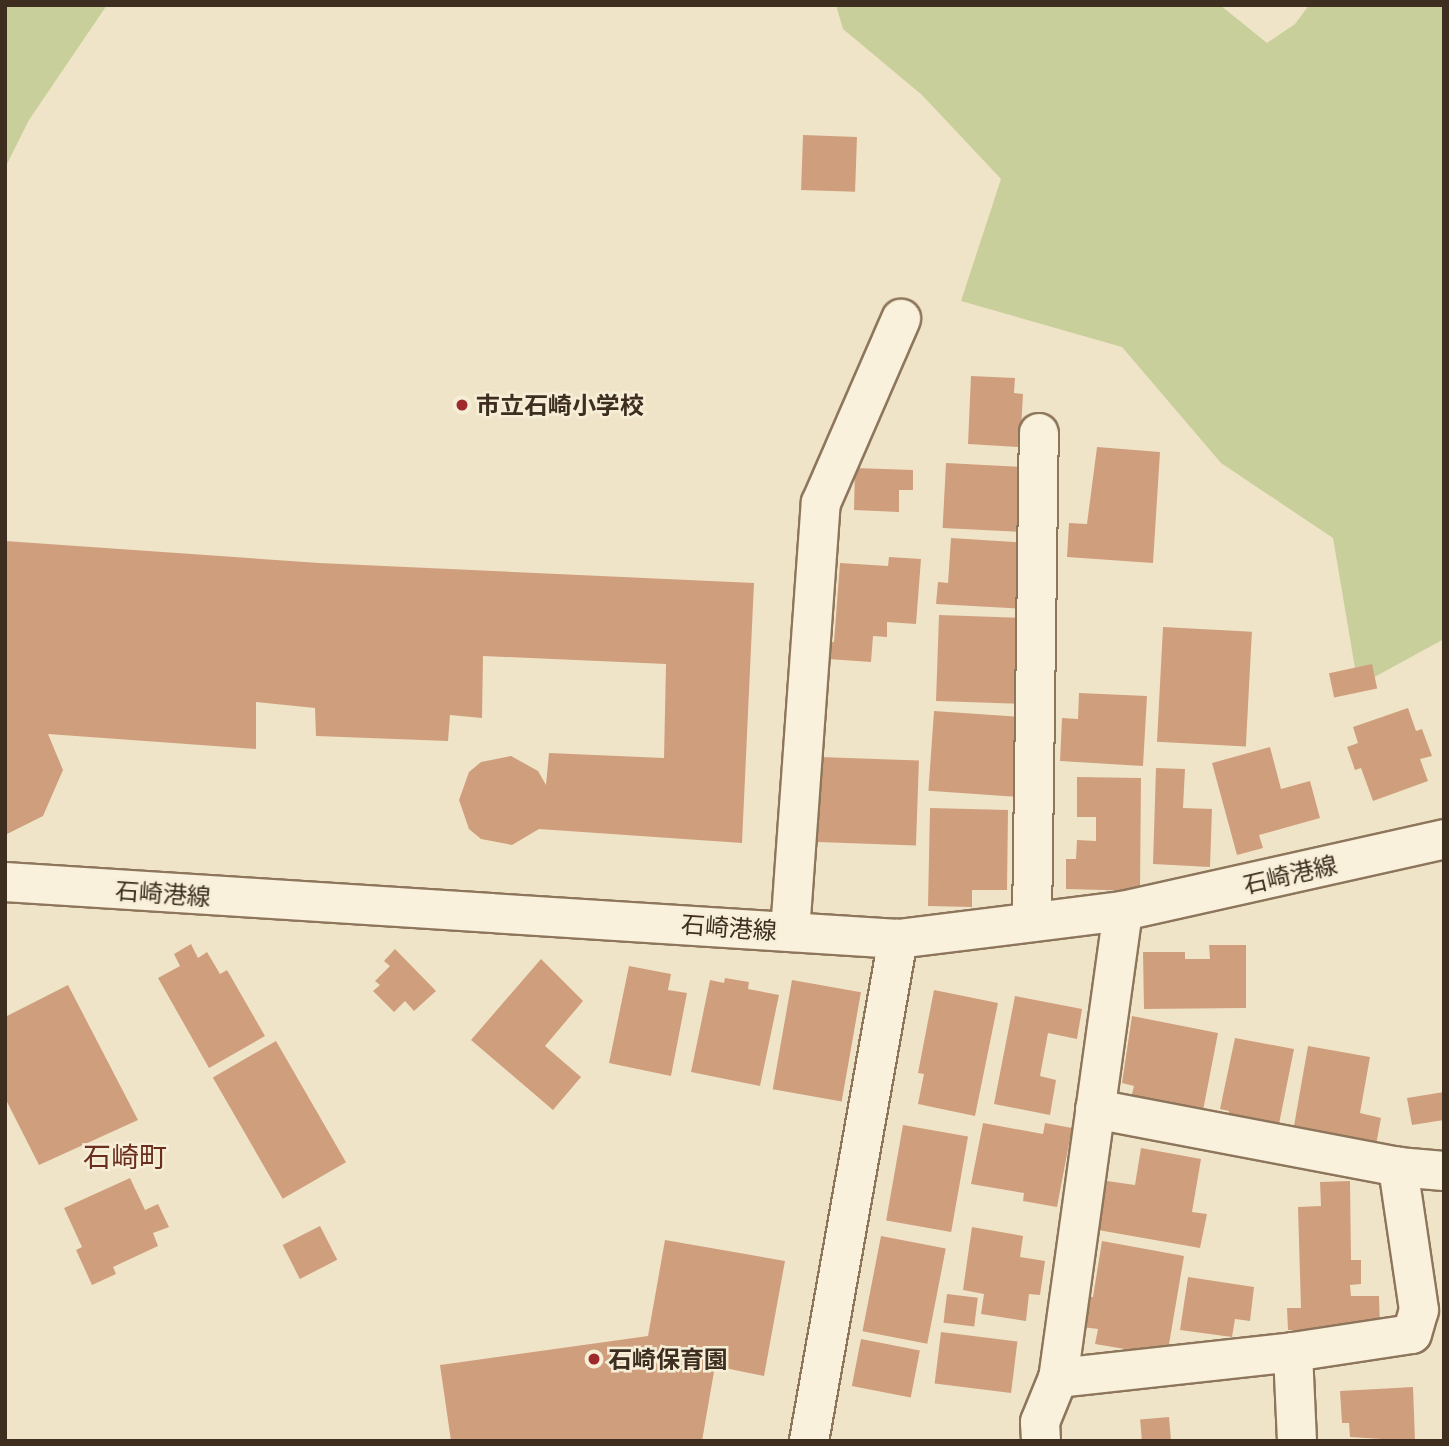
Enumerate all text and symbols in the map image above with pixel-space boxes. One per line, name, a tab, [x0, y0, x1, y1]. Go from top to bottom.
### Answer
place label: 市立石崎小学校	[476, 391, 644, 419]
marker: 市立石崎小学校	[454, 397, 470, 413]
street label: 石崎港線	[1240, 849, 1340, 899]
street label: 石崎港線	[114, 875, 212, 911]
street label: 石崎港線	[680, 909, 778, 945]
district label: 石崎町	[83, 1139, 167, 1173]
place label: 石崎保育園	[608, 1345, 728, 1373]
marker: 石崎保育園	[586, 1351, 602, 1367]

